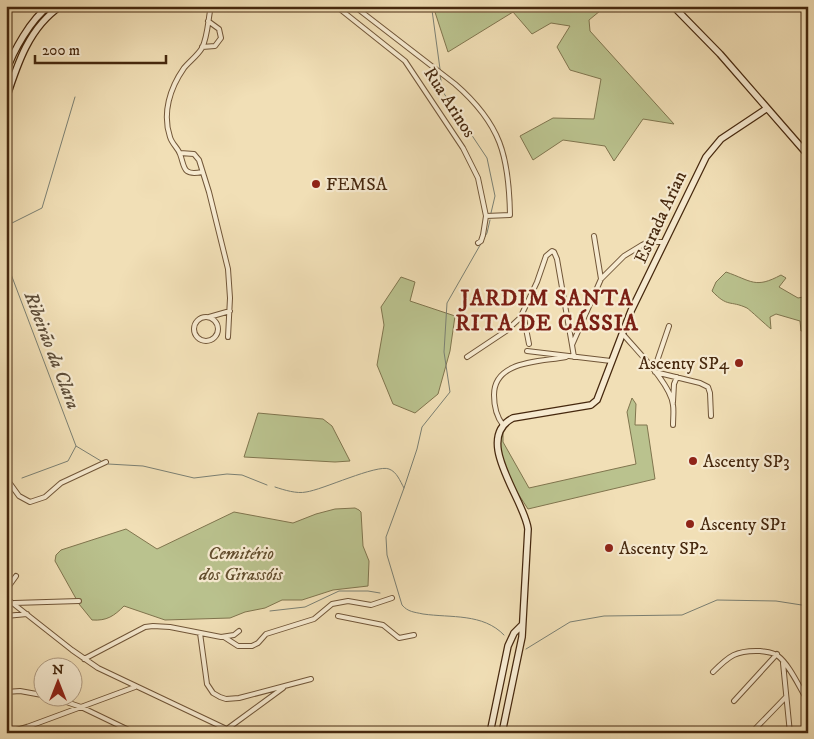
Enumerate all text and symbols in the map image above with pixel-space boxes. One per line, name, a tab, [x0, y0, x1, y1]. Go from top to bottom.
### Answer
scale bar	[35, 32, 166, 64]
text: 200 m	[42, 41, 80, 60]
street label: Rua Arinos	[418, 63, 480, 142]
street label: Estrada Arian	[630, 167, 692, 267]
place label: FEMSA	[326, 174, 388, 196]
marker: FEMSA	[310, 178, 322, 190]
district label: JARDIM SANTA RITA DE CÁSSIA	[455, 285, 639, 337]
water label: Ribeirão da Clara	[18, 288, 85, 413]
place label: Ascenty SP4	[639, 353, 730, 375]
marker: Ascenty SP4	[733, 357, 745, 369]
place label: Ascenty SP3	[703, 451, 790, 473]
marker: Ascenty SP3	[687, 455, 699, 467]
place label: Ascenty SP1	[700, 514, 787, 536]
marker: Ascenty SP1	[684, 518, 696, 530]
place label: Ascenty SP2	[619, 538, 708, 560]
marker: Ascenty SP2	[603, 542, 615, 554]
park label: Cemitério dos Girassóis	[198, 543, 283, 586]
north arrow	[32, 656, 82, 706]
text: N	[52, 661, 64, 679]

